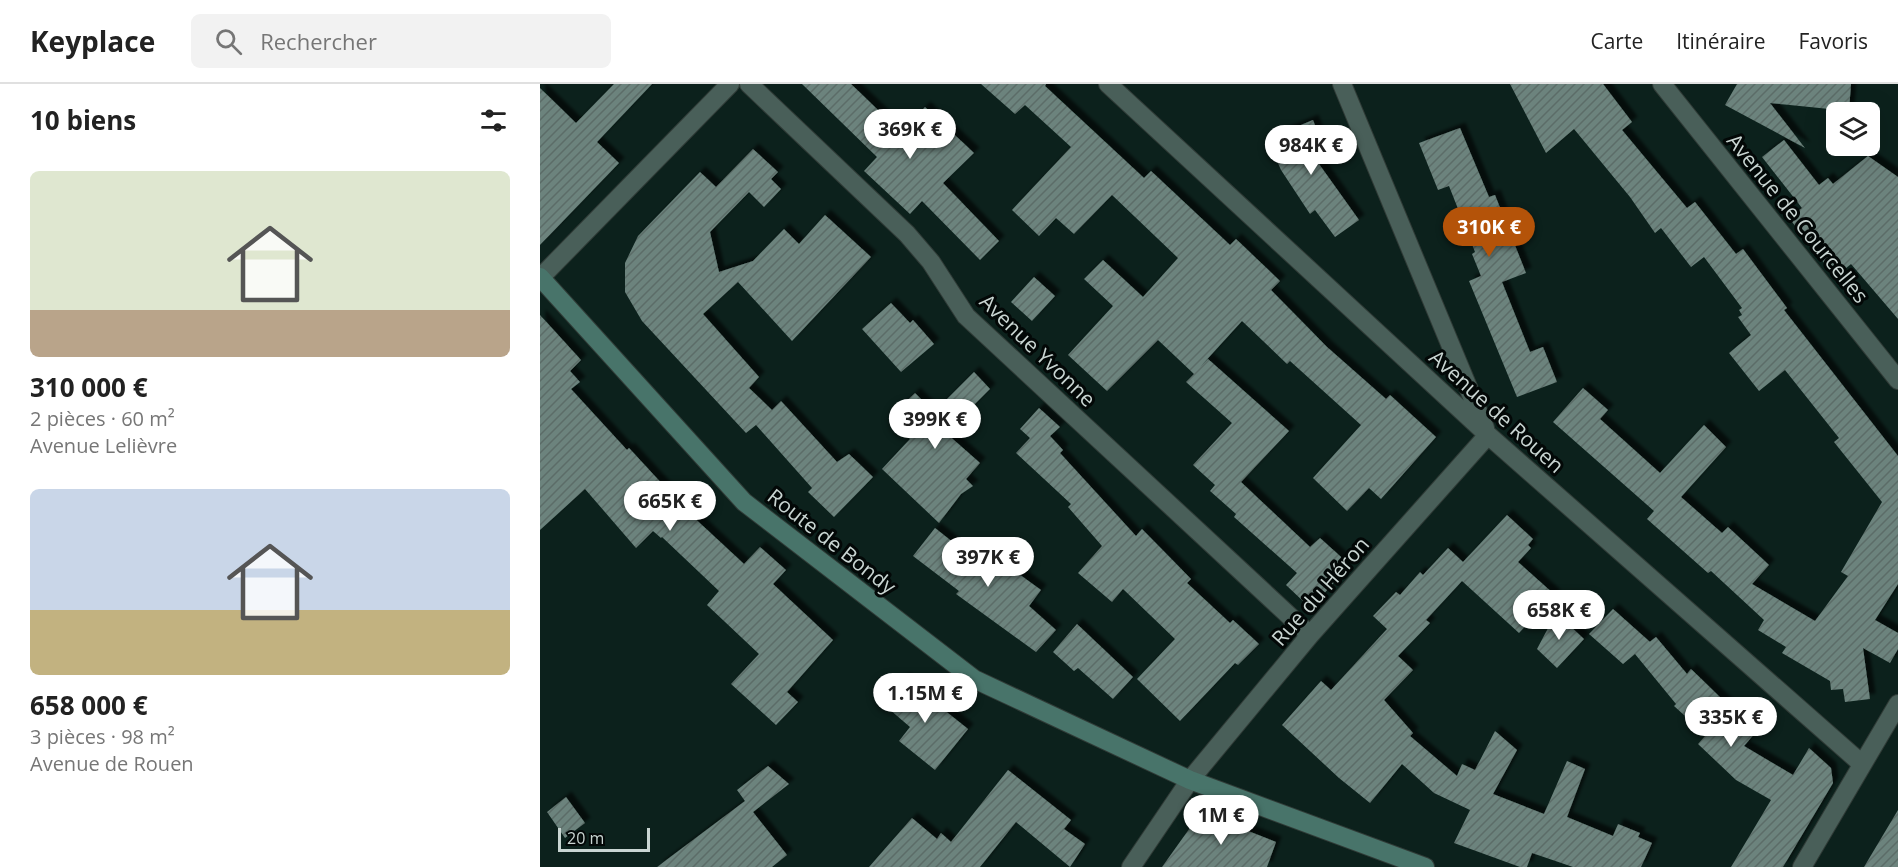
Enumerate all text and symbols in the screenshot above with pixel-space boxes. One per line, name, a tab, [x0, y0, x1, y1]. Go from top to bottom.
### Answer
search box	[191, 14, 611, 68]
text: Keyplace	[30, 22, 155, 60]
icon: search	[212, 25, 245, 58]
text: Rechercher	[260, 26, 377, 56]
text: Carte	[1590, 27, 1643, 55]
text: Itinéraire	[1676, 27, 1765, 55]
text: Favoris	[1798, 27, 1868, 55]
text: 10 biens	[30, 102, 136, 138]
map controls	[1826, 102, 1880, 156]
button: layers	[1826, 102, 1880, 156]
icon: filters	[477, 104, 510, 137]
pin: 369K €	[861, 109, 959, 160]
text: 369K €	[878, 115, 942, 142]
pin: 984K €	[1262, 125, 1360, 176]
street label: Avenue de Courcelles	[1721, 127, 1875, 309]
text: 984K €	[1279, 131, 1343, 158]
pin: 310K €	[1440, 207, 1538, 258]
icon: home	[216, 210, 324, 318]
text: 310K €	[1457, 213, 1521, 240]
street label: Avenue Yvonne	[974, 287, 1102, 413]
street label: Avenue de Rouen	[1424, 343, 1570, 479]
text: 310 000 €	[30, 369, 148, 405]
pin: 399K €	[886, 399, 984, 450]
text: 2 pièces · 60 m²	[30, 405, 175, 432]
text: 399K €	[903, 405, 967, 432]
text: Avenue Lelièvre	[30, 432, 177, 459]
pin: 665K €	[621, 481, 719, 532]
street label: Route de Bondy	[762, 482, 902, 600]
text: 665K €	[638, 487, 702, 514]
icon: home	[216, 528, 324, 636]
street label: Rue du Héron	[1265, 531, 1375, 651]
pin: 397K €	[939, 537, 1037, 588]
text: 397K €	[956, 543, 1020, 570]
pin: 658K €	[1510, 590, 1608, 641]
text: 658K €	[1527, 596, 1591, 623]
pin: 1.15M €	[870, 673, 980, 724]
text: 1.15M €	[887, 679, 963, 706]
text: 658 000 €	[30, 687, 148, 723]
pin: 335K €	[1682, 697, 1780, 748]
text: 335K €	[1699, 703, 1763, 730]
text: 3 pièces · 98 m²	[30, 723, 175, 750]
text: Avenue de Rouen	[30, 750, 194, 777]
pin: 1M €	[1185, 795, 1257, 846]
text: 1M €	[1198, 801, 1244, 828]
scale bar	[558, 825, 650, 852]
text: 20 m	[567, 827, 604, 849]

